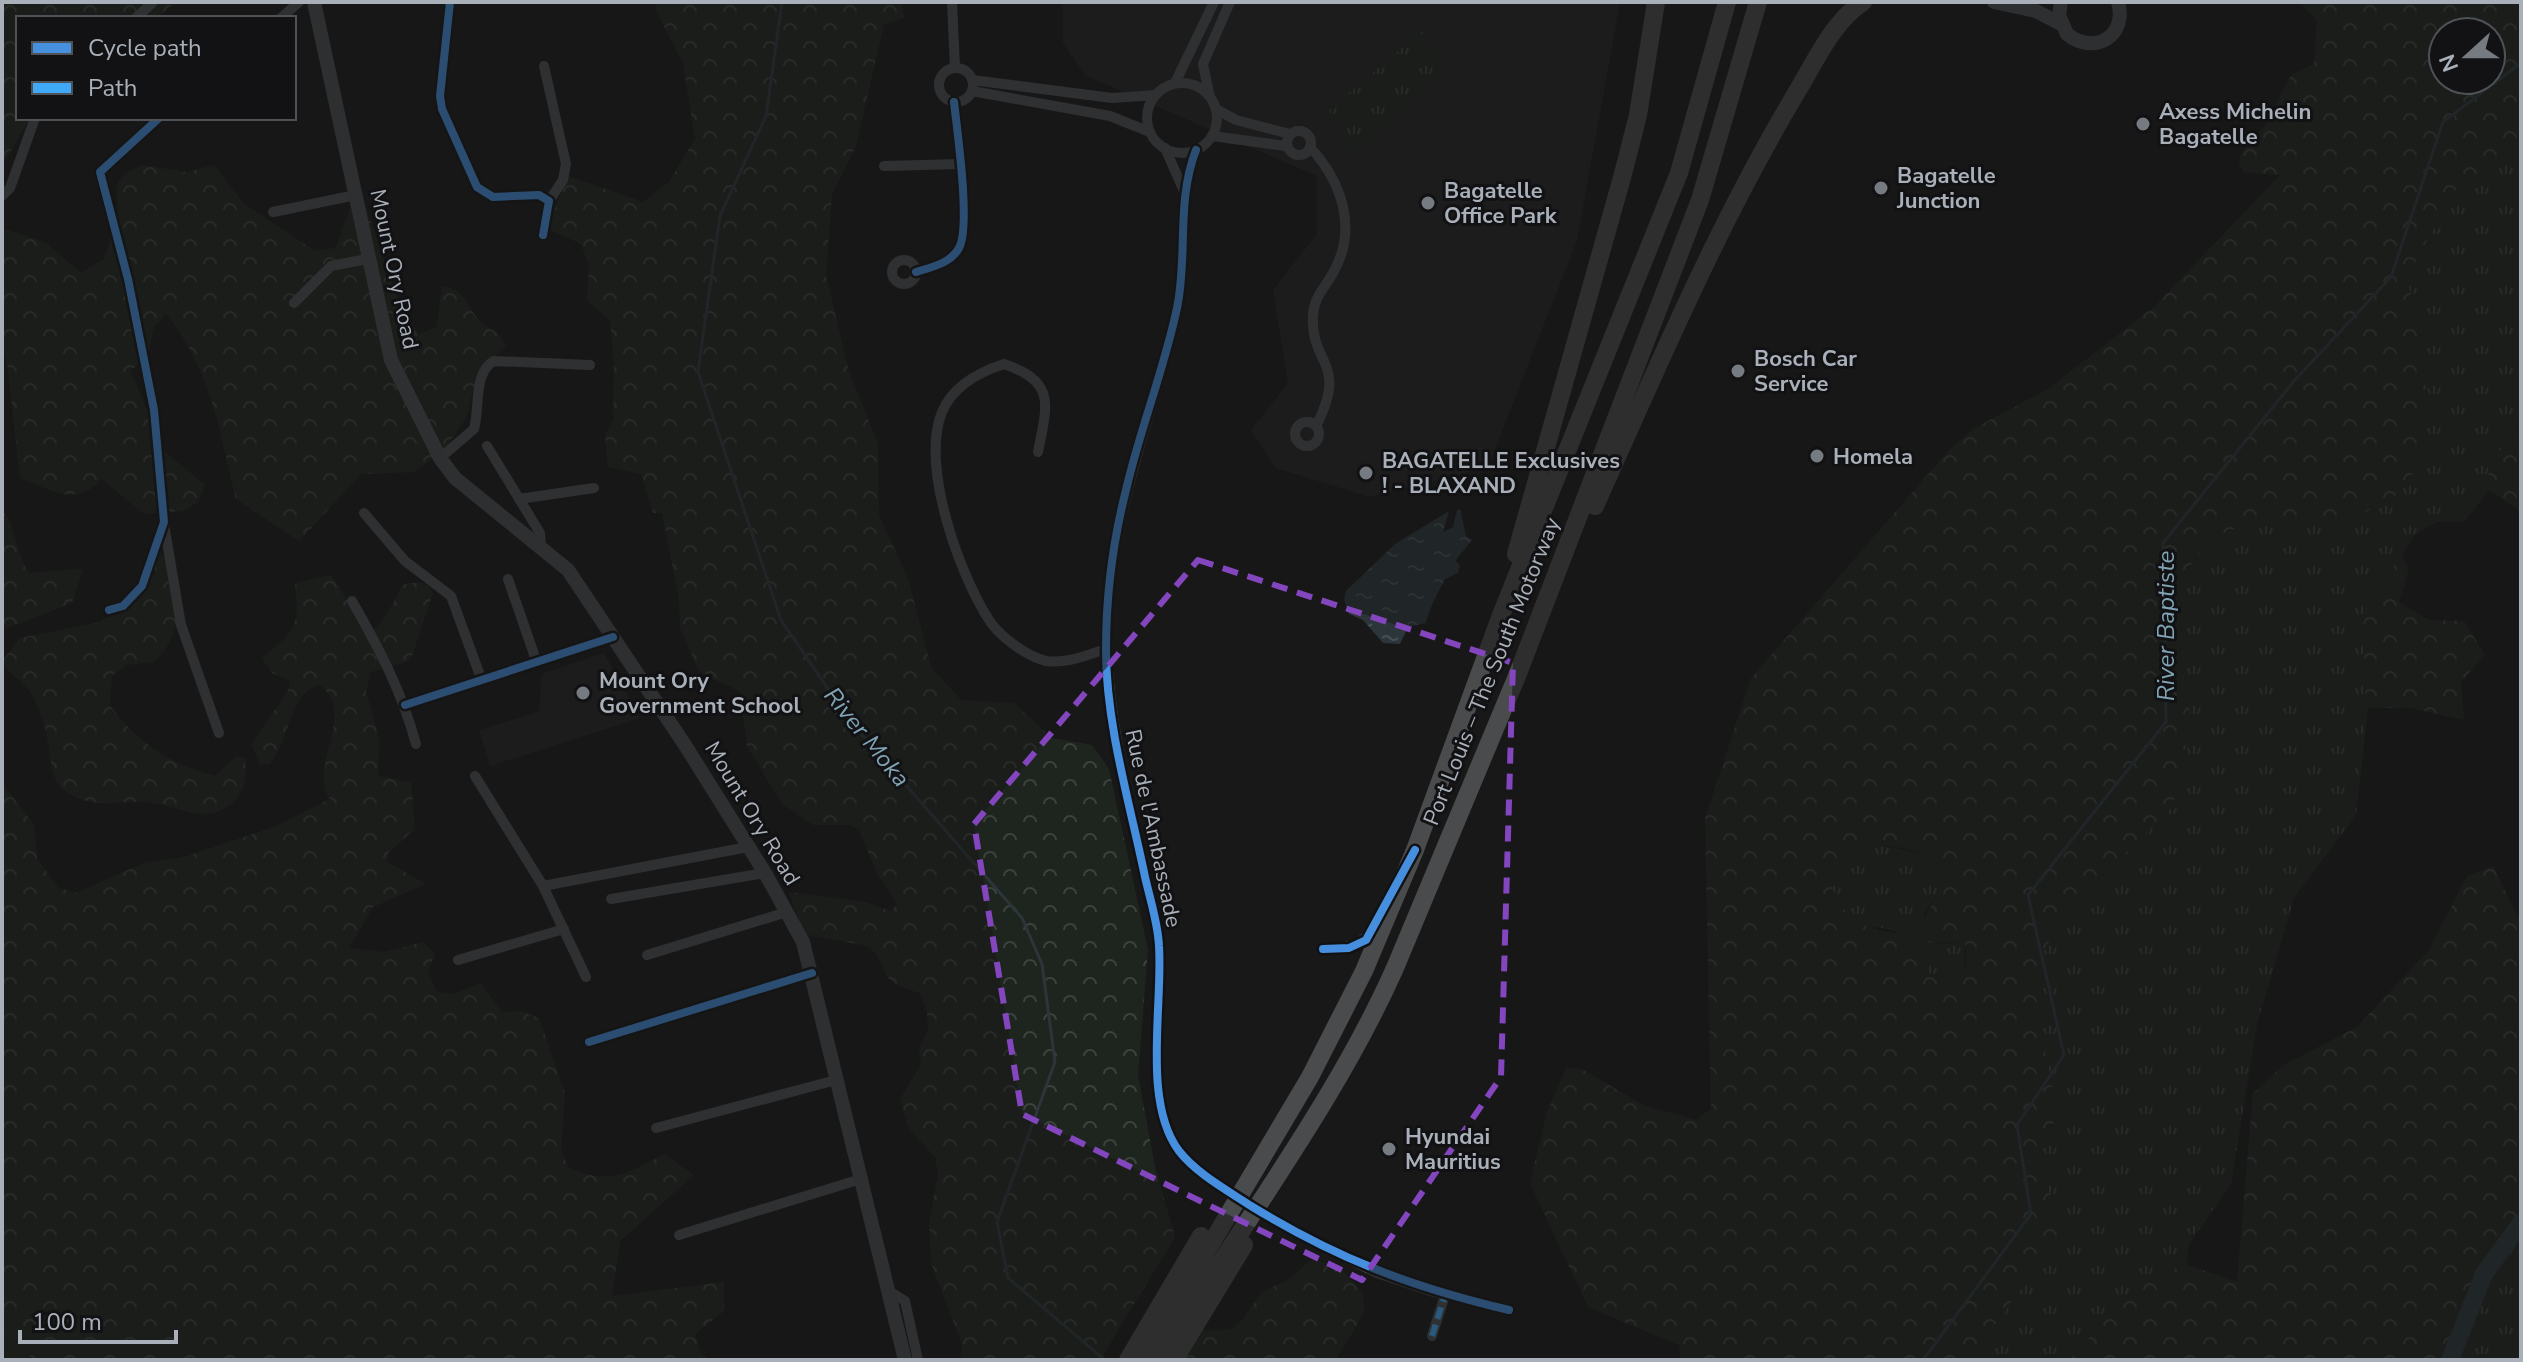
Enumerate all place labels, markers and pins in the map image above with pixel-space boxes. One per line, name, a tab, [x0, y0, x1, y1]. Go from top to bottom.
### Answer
place label: Axess Michelin Bagatelle	[2159, 97, 2311, 152]
marker: Axess Michelin Bagatelle	[2134, 115, 2152, 133]
place label: Bagatelle Junction	[1896, 161, 1996, 216]
place label: Bagatelle Office Park	[1444, 176, 1558, 231]
marker: Bagatelle Junction	[1872, 179, 1890, 197]
marker: Bagatelle Office Park	[1419, 194, 1437, 212]
place label: Bosch Car Service	[1754, 344, 1857, 399]
marker: Bosch Car Service	[1729, 362, 1747, 380]
place label: Homela	[1833, 442, 1913, 472]
place label: BAGATELLE Exclusives ! - BLAXAND	[1382, 446, 1620, 501]
marker: Homela	[1808, 447, 1826, 465]
marker: BAGATELLE Exclusives ! - BLAXAND	[1357, 464, 1375, 482]
place label: Mount Ory Government School	[599, 666, 800, 721]
marker: Mount Ory Government School	[574, 684, 592, 702]
place label: Hyundai Mauritius	[1405, 1122, 1501, 1177]
marker: Hyundai Mauritius	[1380, 1140, 1398, 1158]

